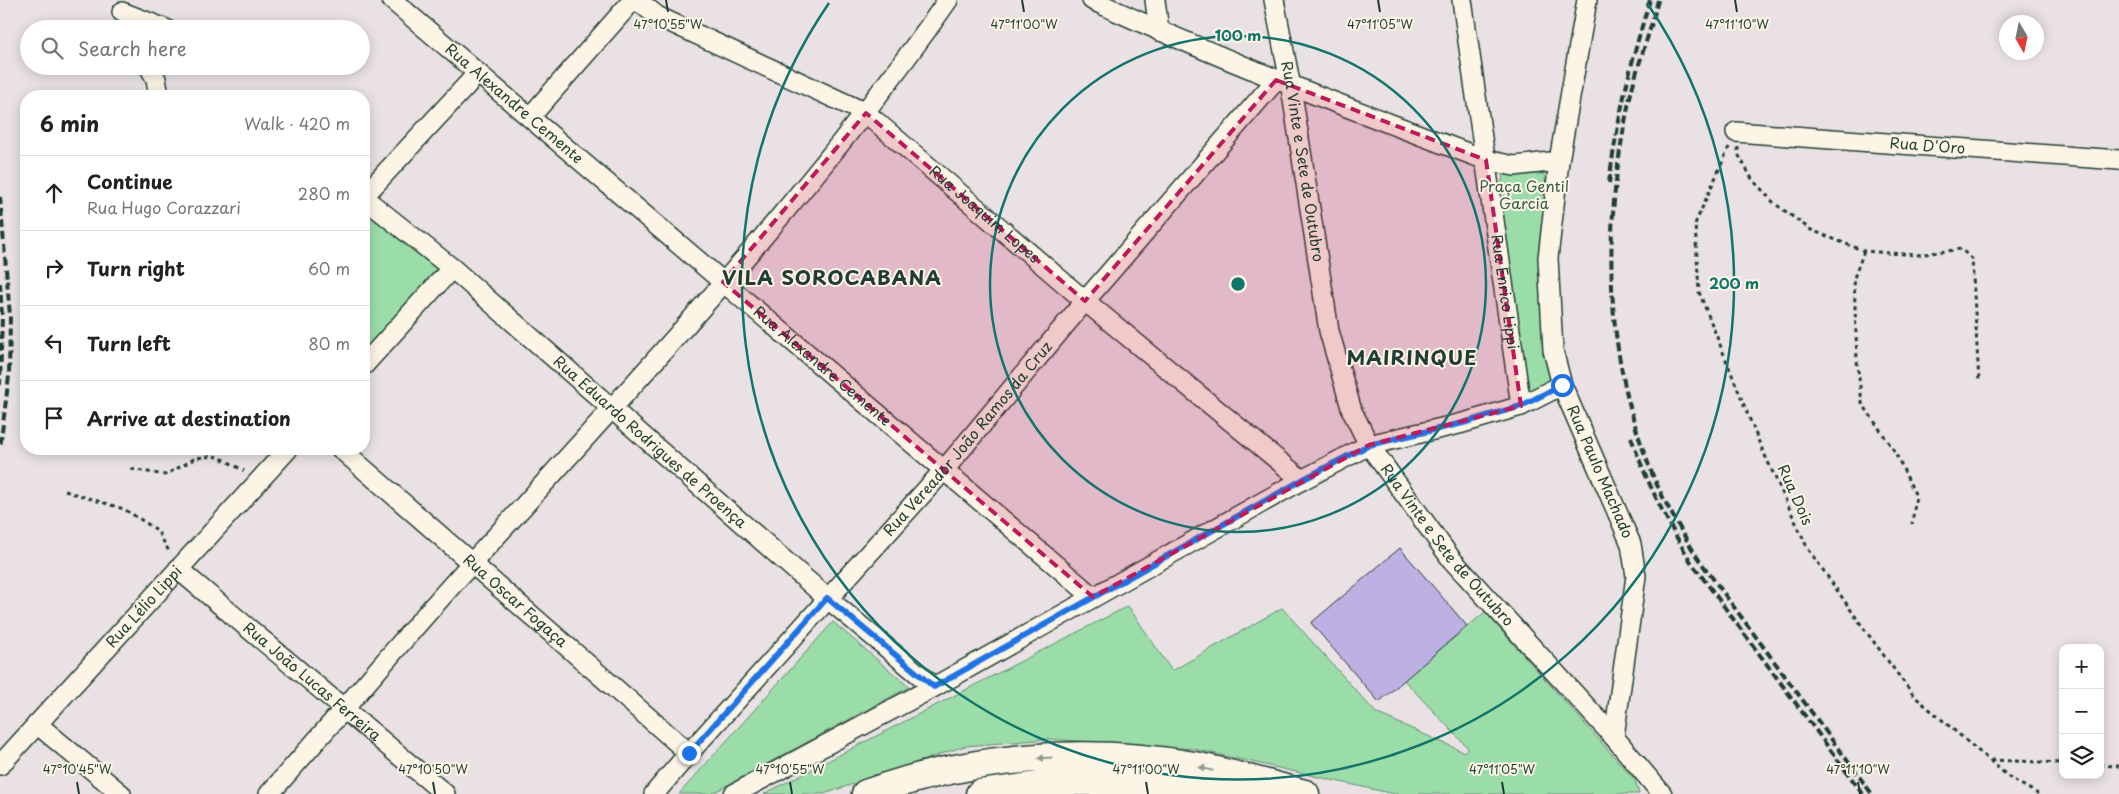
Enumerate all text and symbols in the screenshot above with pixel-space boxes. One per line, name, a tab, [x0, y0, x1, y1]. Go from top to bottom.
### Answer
text: 47°10'55"W	[634, 15, 703, 33]
text: 47°11'00"W	[991, 15, 1058, 33]
text: 47°11'05"W	[1347, 15, 1414, 33]
text: 47°11'10"W	[1705, 15, 1770, 33]
north arrow	[1999, 15, 2044, 60]
search box	[20, 20, 370, 75]
text: 100 m	[1215, 23, 1261, 46]
icon: search	[38, 34, 66, 62]
text: Search here	[78, 34, 187, 62]
street label: Rua Alexandre Cemente	[441, 37, 589, 168]
street label: Rua Vinte e Sete de Outubro	[1276, 59, 1331, 263]
text: 6 min	[40, 107, 99, 139]
text: Walk · 420 m	[244, 111, 350, 135]
street label: Rua D'Oro	[1889, 130, 1966, 159]
street label: Rua Joaquim Lopes	[925, 159, 1046, 268]
text: Continue	[87, 167, 173, 195]
park label: Praça Gentil Garcia	[1479, 174, 1569, 214]
icon: ahead	[40, 179, 68, 207]
text: 280 m	[298, 181, 350, 205]
text: Rua Hugo Corazzari	[87, 195, 241, 219]
street label: Rua Enrico Lippi	[1486, 233, 1526, 351]
icon: right	[40, 254, 68, 282]
text: Turn right	[87, 254, 185, 282]
text: 60 m	[308, 256, 350, 280]
district label: VILA SOROCABANA	[722, 262, 942, 292]
text: 200 m	[1709, 271, 1759, 294]
centre of rings	[1229, 275, 1247, 293]
street label: Rua Alexandre Cemente	[749, 300, 897, 431]
icon: left	[40, 329, 68, 357]
text: Turn left	[87, 329, 171, 357]
text: 80 m	[308, 331, 350, 355]
street label: Rua Vereador João Ramos da Cruz	[877, 336, 1057, 540]
district label: MAIRINQUE	[1347, 342, 1477, 372]
street label: Rua Eduardo Rodrigues de Proença	[549, 349, 753, 533]
route start	[1551, 374, 1574, 397]
street label: Rua Paulo Machado	[1562, 401, 1640, 541]
icon: arrive	[40, 404, 68, 432]
text: Arrive at destination	[87, 404, 291, 432]
street label: Rua Vinte e Sete de Outubro	[1376, 458, 1520, 631]
street label: Rua Dois	[1773, 460, 1820, 529]
street label: Rua Oscar Fogaça	[459, 548, 574, 652]
street label: Rua Lélio Lippi	[99, 560, 187, 652]
street label: Rua João Lucas Ferreira	[239, 616, 387, 746]
map controls	[2059, 644, 2104, 779]
button: +	[2059, 644, 2104, 689]
button: −	[2059, 689, 2104, 734]
button: layers	[2059, 734, 2104, 779]
route end	[678, 742, 701, 765]
one-way arrow	[1036, 755, 1052, 763]
text: 47°10'45"W	[43, 760, 112, 778]
text: 47°10'50"W	[398, 760, 469, 778]
text: 47°10'55"W	[756, 760, 825, 778]
text: 47°11'00"W	[1113, 760, 1180, 778]
text: 47°11'05"W	[1469, 760, 1536, 778]
text: 47°11'10"W	[1826, 760, 1891, 778]
one-way arrow	[1199, 765, 1214, 773]

